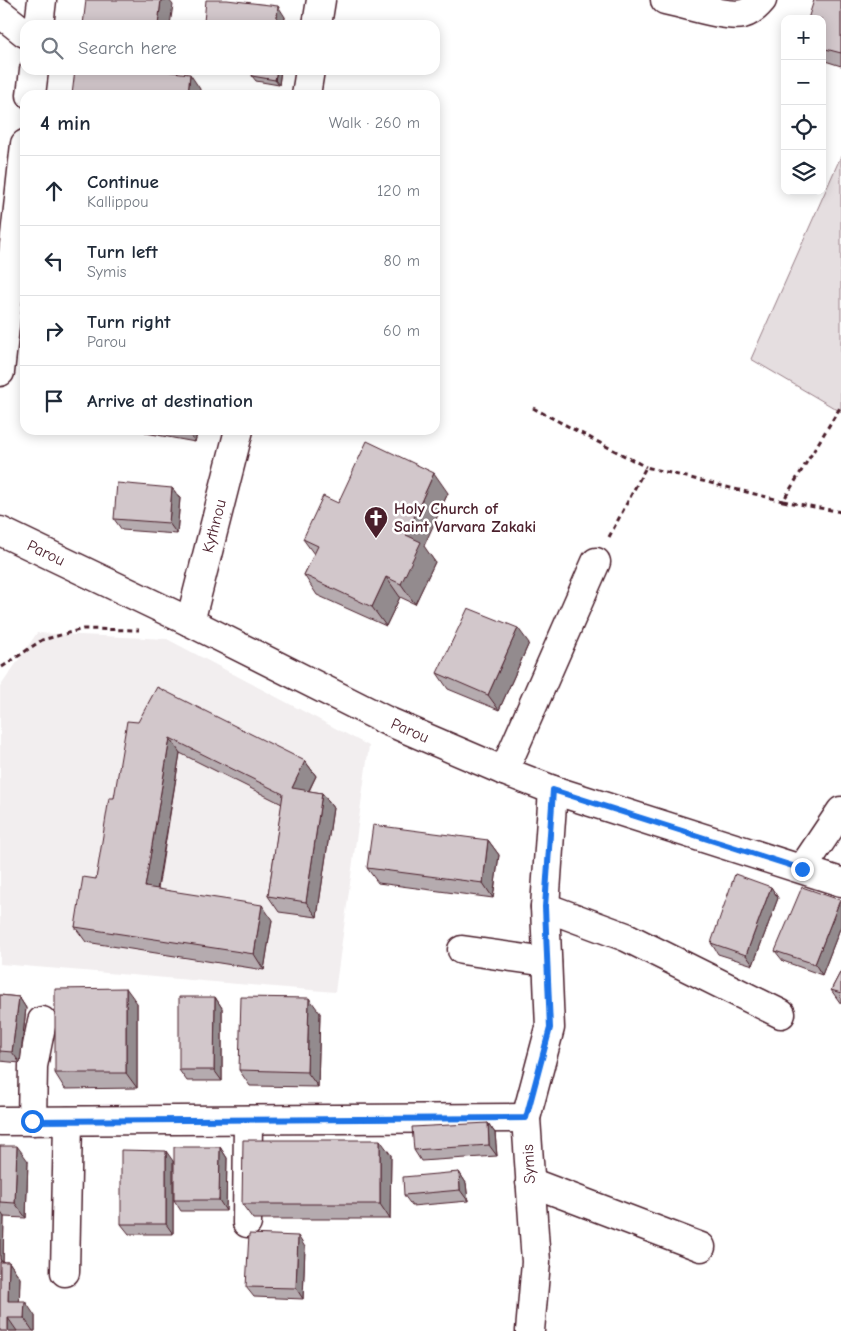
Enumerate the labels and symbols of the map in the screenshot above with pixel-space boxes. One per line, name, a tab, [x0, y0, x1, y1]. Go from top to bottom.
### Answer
street label: Kythnou	[199, 497, 230, 555]
place label: Holy Church of Saint Varvara Zakaki	[394, 500, 536, 536]
church icon: Holy Church of Saint Varvara Zakaki	[363, 505, 389, 539]
street label: Parou	[24, 536, 68, 570]
street label: Parou	[388, 715, 432, 747]
route end	[791, 858, 814, 881]
route start	[21, 1110, 44, 1133]
street label: Symis	[519, 1143, 539, 1184]

